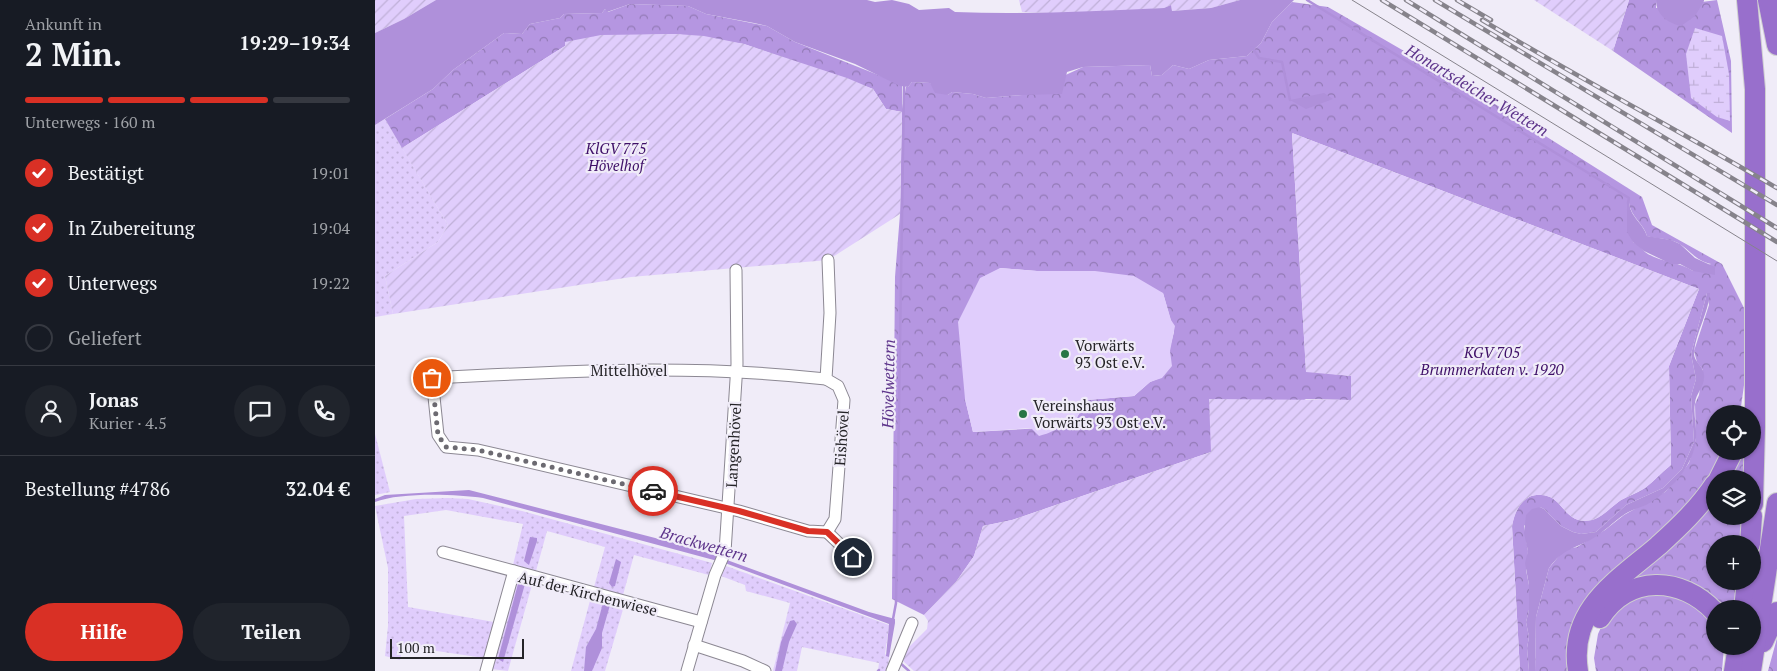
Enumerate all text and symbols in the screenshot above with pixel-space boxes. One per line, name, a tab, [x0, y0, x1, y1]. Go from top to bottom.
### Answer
text: Ankunft in	[25, 13, 102, 35]
text: 19:29–19:34	[239, 30, 350, 55]
text: 2 Min.	[25, 33, 122, 75]
water label: Honartsdeicher Wettern	[1401, 38, 1552, 141]
text: Unterwegs · 160 m	[25, 111, 155, 133]
park label: KlGV 775 Hövelhof	[585, 138, 648, 175]
icon: check	[25, 159, 53, 187]
text: Bestätigt	[68, 160, 144, 185]
text: 19:01	[311, 162, 350, 184]
icon: check	[25, 214, 53, 242]
text: In Zubereitung	[68, 215, 195, 240]
text: 19:04	[311, 217, 350, 239]
icon: check	[25, 269, 53, 297]
text: Unterwegs	[68, 270, 158, 295]
text: 19:22	[311, 272, 350, 294]
text: Geliefert	[68, 325, 142, 350]
place label: Vorwärts 93 Ost e.V.	[1075, 335, 1145, 372]
water label: Hövelwettern	[876, 339, 900, 430]
park label: KGV 705 Brummerkaten v. 1920	[1419, 342, 1564, 379]
marker: Vorwärts 93 Ost e.V.	[1059, 348, 1071, 360]
pin	[411, 357, 453, 399]
street label: Mittelhövel	[591, 360, 667, 380]
icon: bag	[418, 364, 446, 392]
button: person	[25, 385, 77, 437]
button: chat	[234, 385, 286, 437]
button: phone	[298, 385, 350, 437]
text: Jonas	[89, 387, 139, 412]
place label: Vereinshaus Vorwärts 93 Ost e.V.	[1033, 395, 1166, 432]
street label: Langenhövel	[721, 402, 745, 488]
map controls	[1706, 405, 1761, 655]
button: locate	[1706, 405, 1761, 460]
marker: Vereinshaus Vorwärts 93 Ost e.V.	[1017, 408, 1029, 420]
street label: Eishövel	[829, 409, 853, 467]
text: Kurier · 4.5	[89, 412, 167, 434]
courier	[628, 466, 678, 516]
button: layers	[1706, 470, 1761, 525]
text: Bestellung #4786	[25, 476, 170, 501]
text: 32.04 €	[286, 476, 350, 501]
icon: car	[639, 477, 667, 505]
water label: Brackwettern	[657, 521, 750, 567]
button: +	[1706, 535, 1761, 590]
pin	[832, 536, 874, 578]
icon: home	[839, 543, 867, 571]
street label: Auf der Kirchenwiese	[517, 566, 659, 620]
button: −	[1706, 600, 1761, 655]
button: Hilfe	[25, 603, 183, 661]
button: Teilen	[193, 603, 350, 661]
scale bar	[390, 636, 524, 659]
text: 100 m	[397, 638, 435, 657]

